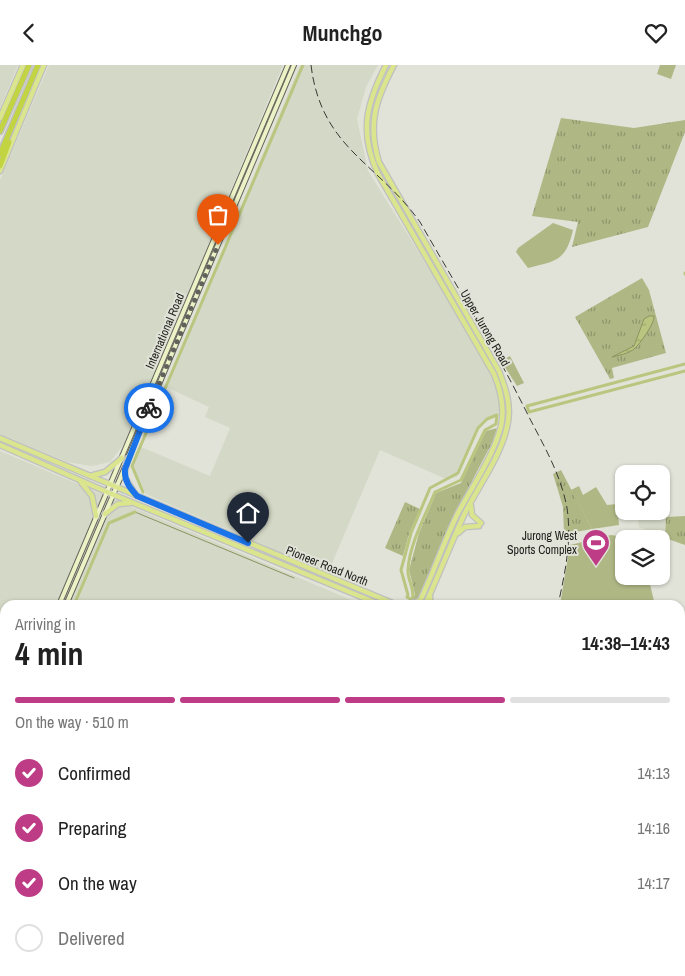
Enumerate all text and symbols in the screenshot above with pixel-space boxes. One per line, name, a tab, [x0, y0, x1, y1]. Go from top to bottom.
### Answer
text: Munchgo	[302, 18, 383, 48]
icon: back	[15, 19, 43, 47]
icon: heart	[642, 19, 670, 47]
pin	[197, 194, 239, 245]
icon: bag	[204, 201, 232, 229]
street label: Upper Jurong Road	[457, 287, 513, 369]
street label: International Road	[142, 291, 188, 371]
courier	[124, 383, 174, 433]
icon: bike	[135, 394, 163, 422]
map controls	[615, 465, 670, 585]
button: locate	[615, 465, 670, 520]
pin	[227, 492, 269, 543]
icon: home	[234, 499, 262, 527]
place label: Jurong West Sports Complex	[507, 528, 577, 558]
sports icon: Jurong West Sports Complex	[581, 528, 611, 567]
button: layers	[615, 530, 670, 585]
street label: Pioneer Road North	[283, 542, 371, 590]
text: Arriving in	[15, 613, 76, 635]
text: 14:38–14:43	[582, 630, 670, 656]
text: 4 min	[15, 632, 84, 675]
text: On the way · 510 m	[15, 711, 129, 733]
icon: check	[15, 759, 43, 787]
text: Confirmed	[58, 760, 131, 786]
text: 14:13	[637, 762, 670, 784]
icon: check	[15, 814, 43, 842]
text: Preparing	[58, 815, 126, 841]
text: 14:16	[637, 817, 670, 839]
icon: check	[15, 869, 43, 897]
text: On the way	[58, 870, 137, 896]
text: 14:17	[637, 872, 670, 894]
text: Delivered	[58, 925, 125, 951]

